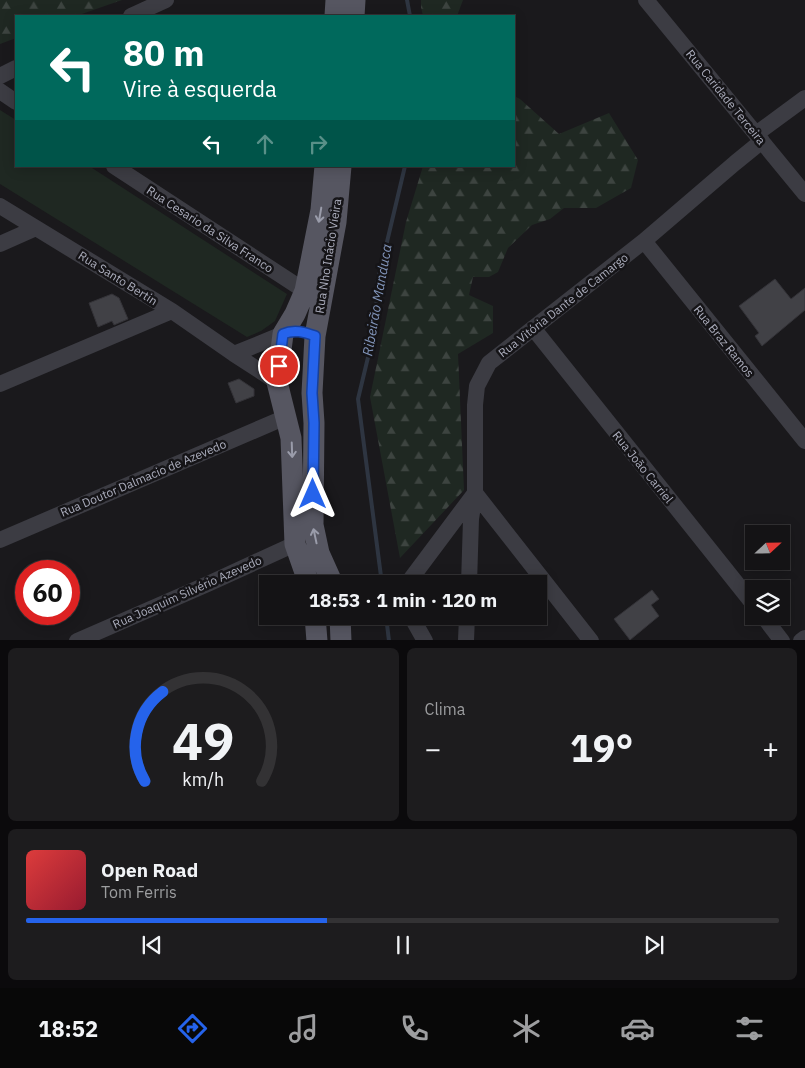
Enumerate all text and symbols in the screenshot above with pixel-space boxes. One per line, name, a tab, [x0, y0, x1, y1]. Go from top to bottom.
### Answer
text: 80 m	[123, 30, 205, 76]
icon: left	[40, 35, 105, 100]
street label: Rua Caridade Terceira	[683, 46, 769, 148]
text: Vire à esquerda	[123, 74, 277, 103]
icon: left	[198, 130, 226, 158]
icon: ahead	[251, 130, 279, 158]
icon: right	[304, 130, 332, 158]
street label: Rua Cesario da Silva Franco	[144, 182, 276, 276]
street label: Rua Nho Inácio Vieira	[312, 197, 345, 314]
one-way arrow	[314, 206, 324, 222]
water label: Ribeirão Manduca	[358, 243, 396, 357]
street label: Rua Santo Bertin	[76, 248, 160, 308]
street label: Rua Vitória Dante de Camargo	[495, 249, 631, 360]
street label: Rua Braz Ramos	[691, 302, 758, 380]
pin	[258, 345, 300, 387]
icon: arrive	[265, 352, 293, 380]
street label: Rua João Carriel	[609, 428, 677, 506]
street label: Rua Doutor Dalmacio de Azevedo	[58, 436, 228, 520]
one-way arrow	[287, 442, 297, 458]
position arrow	[286, 467, 338, 519]
north arrow	[745, 525, 790, 570]
map controls	[745, 525, 790, 625]
one-way arrow	[310, 528, 320, 544]
street label: Rua Joaquim Silvério Azevedo	[110, 552, 264, 632]
speed limit sign: 60	[15, 560, 80, 625]
button: layers	[745, 580, 790, 625]
text: 18:53 · 1 min · 120 m	[309, 588, 497, 612]
text: Clima	[425, 699, 465, 719]
text: 49	[172, 707, 234, 774]
text: 19°	[570, 723, 633, 772]
text: −	[425, 730, 441, 767]
text: +	[762, 730, 779, 767]
text: km/h	[182, 768, 224, 791]
text: Open Road	[101, 858, 198, 882]
text: Tom Ferris	[101, 882, 177, 902]
icon: previous	[138, 931, 166, 959]
icon: pause	[389, 931, 417, 959]
icon: next	[640, 931, 668, 959]
icon: directions	[175, 1011, 210, 1046]
icon: music	[286, 1011, 321, 1046]
icon: phone	[397, 1011, 432, 1046]
icon: climate	[509, 1011, 544, 1046]
icon: car	[620, 1011, 655, 1046]
icon: filters	[732, 1011, 767, 1046]
text: 18:52	[38, 1014, 98, 1043]

